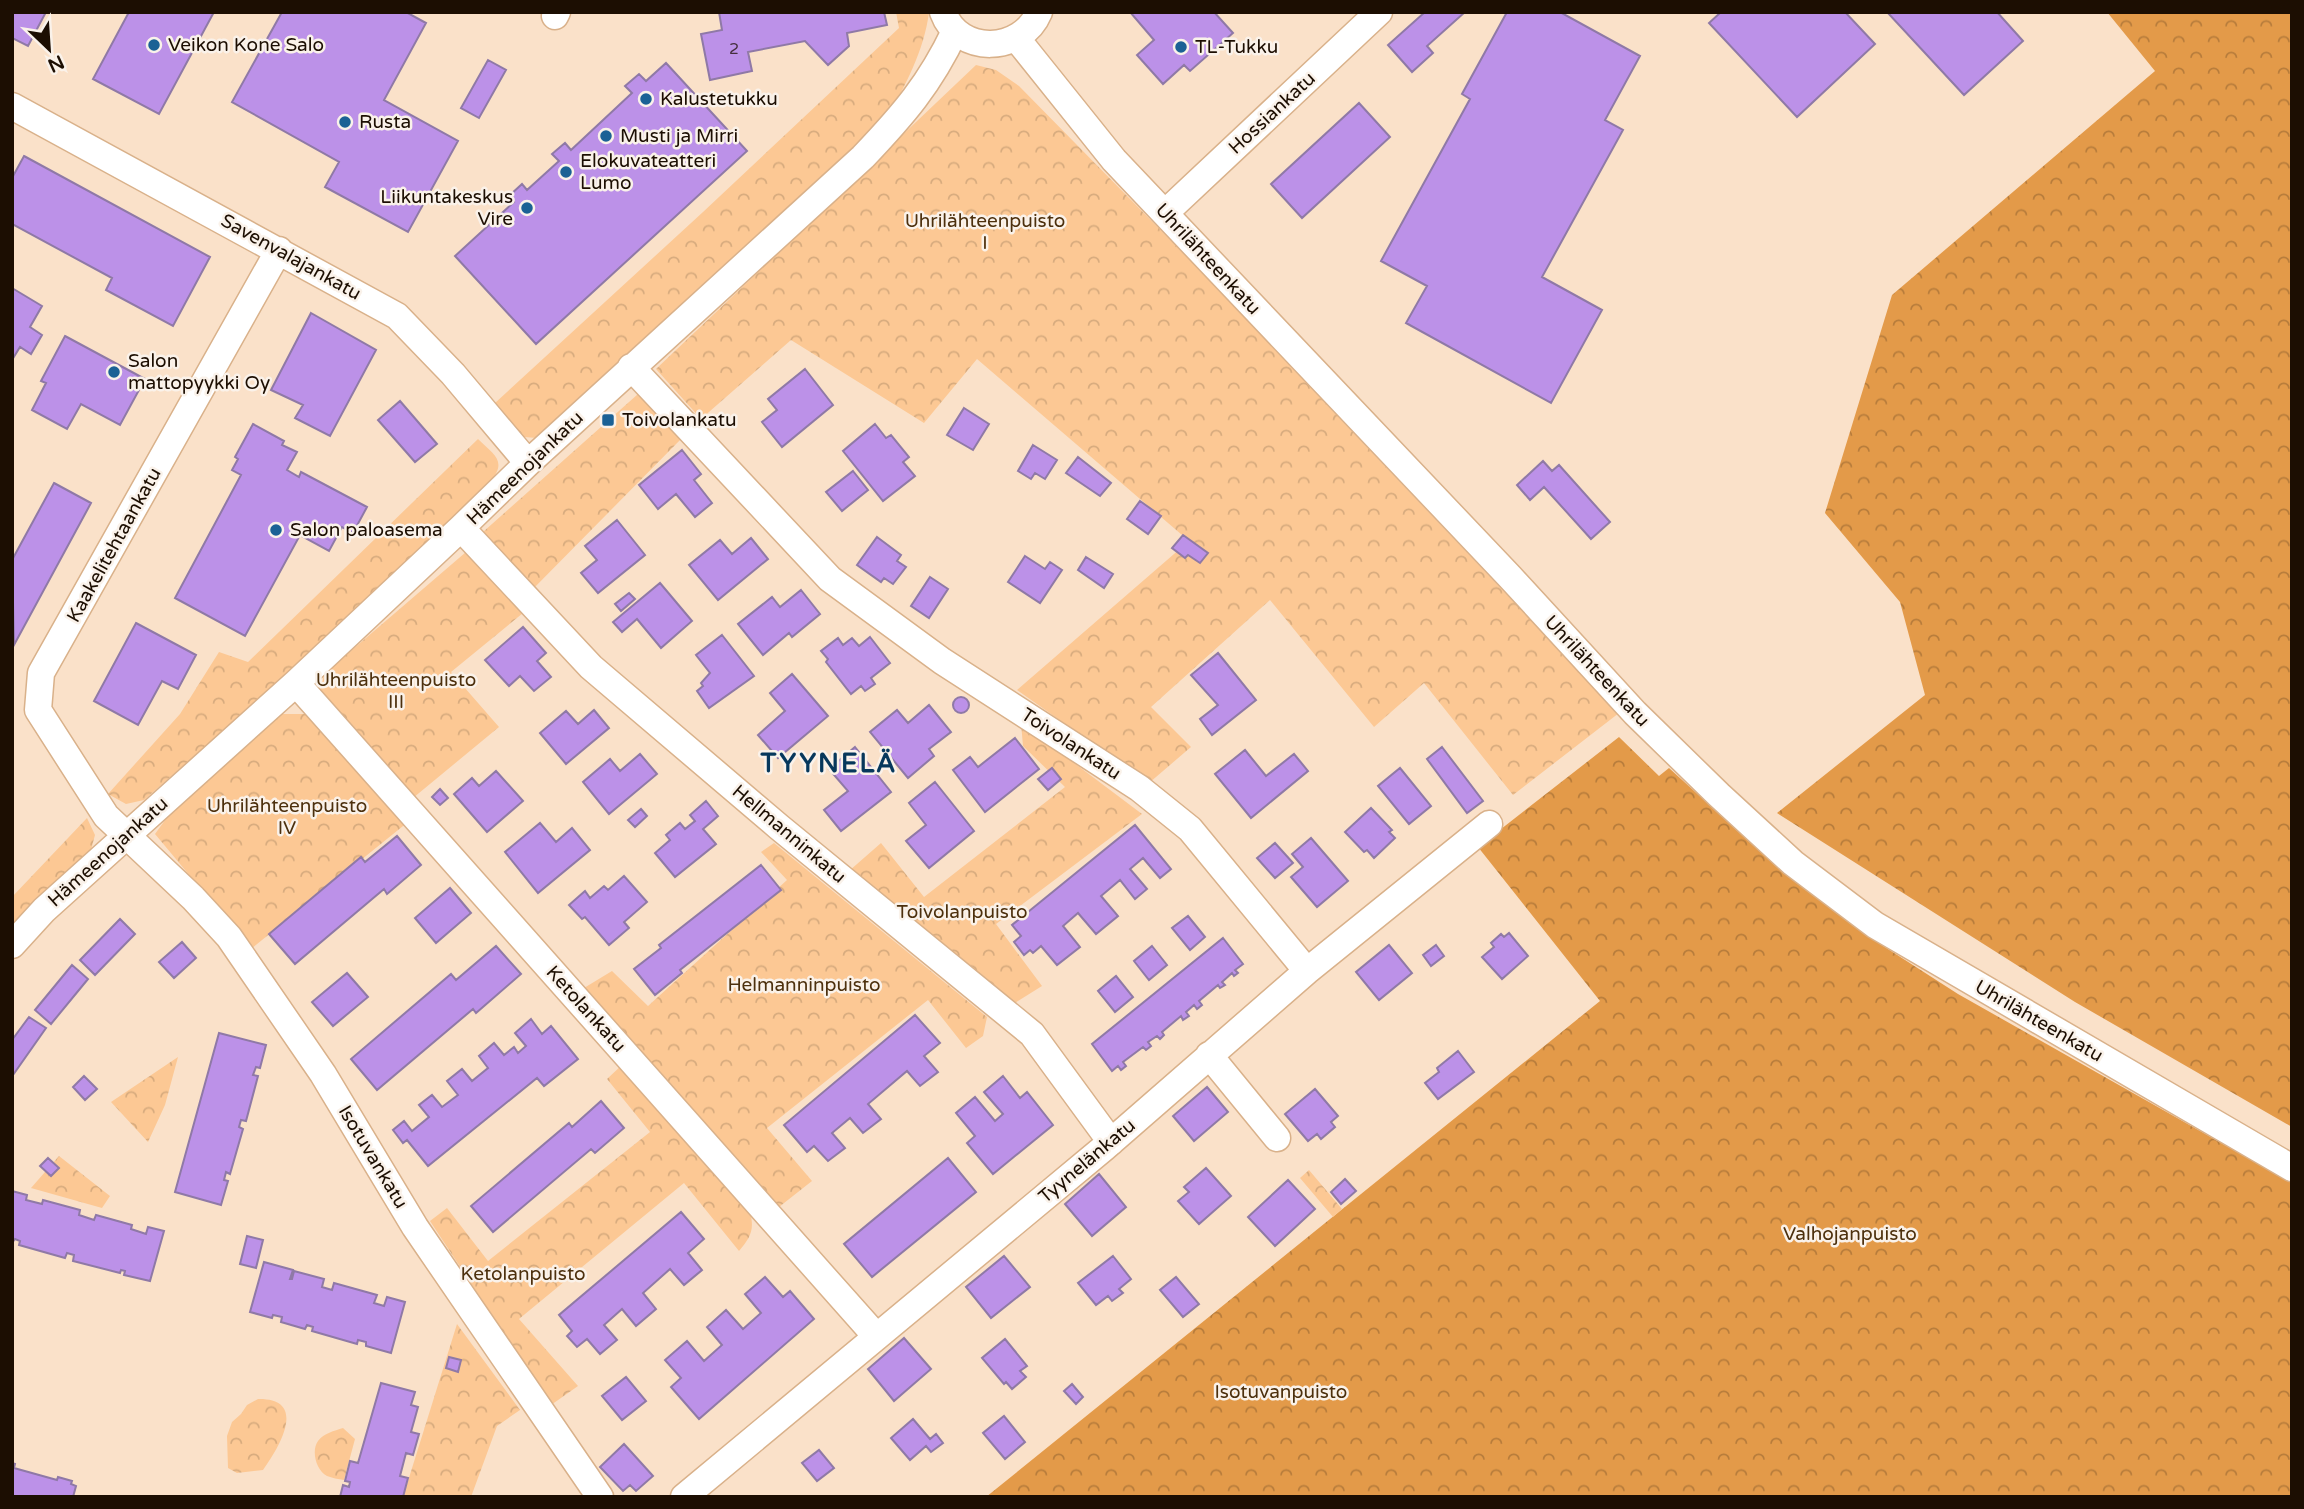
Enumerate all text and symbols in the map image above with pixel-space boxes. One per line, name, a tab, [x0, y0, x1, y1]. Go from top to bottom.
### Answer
north arrow	[14, 14, 84, 84]
place label: Veikon Kone Salo	[168, 34, 324, 56]
place label: TL-Tukku	[1195, 36, 1278, 58]
marker: Veikon Kone Salo	[146, 37, 162, 53]
house number: 2	[729, 39, 739, 59]
marker: TL-Tukku	[1173, 39, 1189, 55]
text: N	[44, 50, 67, 77]
street label: Hossiankatu	[1224, 67, 1320, 159]
place label: Kalustetukku	[660, 88, 778, 110]
marker: Kalustetukku	[638, 91, 654, 107]
place label: Rusta	[359, 111, 411, 133]
marker: Rusta	[337, 114, 353, 130]
place label: Musti ja Mirri	[620, 125, 738, 147]
marker: Musti ja Mirri	[598, 128, 614, 144]
place label: Elokuvateatteri Lumo	[580, 150, 716, 194]
marker: Elokuvateatteri Lumo	[558, 164, 574, 180]
place label: Liikuntakeskus Vire	[380, 186, 513, 230]
street label: Uhrilähteenkatu	[1151, 199, 1265, 319]
marker: Liikuntakeskus Vire	[519, 200, 535, 216]
street label: Savenvalajankatu	[217, 209, 365, 305]
park label: Uhrilähteenpuisto I	[905, 210, 1065, 254]
place label: Salon mattopyykki Oy	[128, 350, 270, 394]
marker: Salon mattopyykki Oy	[106, 364, 122, 380]
street label: Hämeenojankatu	[462, 407, 588, 529]
place label: Toivolankatu	[622, 409, 737, 431]
marker: Toivolankatu	[600, 412, 616, 428]
street label: Kaakelitehtaankatu	[62, 464, 166, 626]
place label: Salon paloasema	[290, 519, 443, 541]
marker: Salon paloasema	[268, 522, 284, 538]
street label: Uhrilähteenkatu	[1540, 611, 1654, 731]
park label: Uhrilähteenpuisto III	[316, 669, 476, 713]
street label: Toivolankatu	[1017, 704, 1125, 784]
district label: TYYNELÄ	[760, 748, 897, 779]
street label: Hellmanninkatu	[728, 780, 850, 888]
street label: Hämeenojankatu	[44, 792, 172, 912]
park label: Uhrilähteenpuisto IV	[207, 795, 367, 839]
park label: Toivolanpuisto	[896, 901, 1028, 923]
street label: Ketolankatu	[541, 961, 631, 1057]
park label: Helmanninpuisto	[727, 974, 881, 996]
street label: Uhrilähteenkatu	[1971, 975, 2107, 1067]
street label: Isotuvankatu	[334, 1101, 412, 1213]
street label: Tyynelänkatu	[1034, 1114, 1140, 1208]
park label: Valhojanpuisto	[1783, 1223, 1917, 1245]
park label: Ketolanpuisto	[460, 1263, 586, 1285]
park label: Isotuvanpuisto	[1215, 1381, 1347, 1403]

